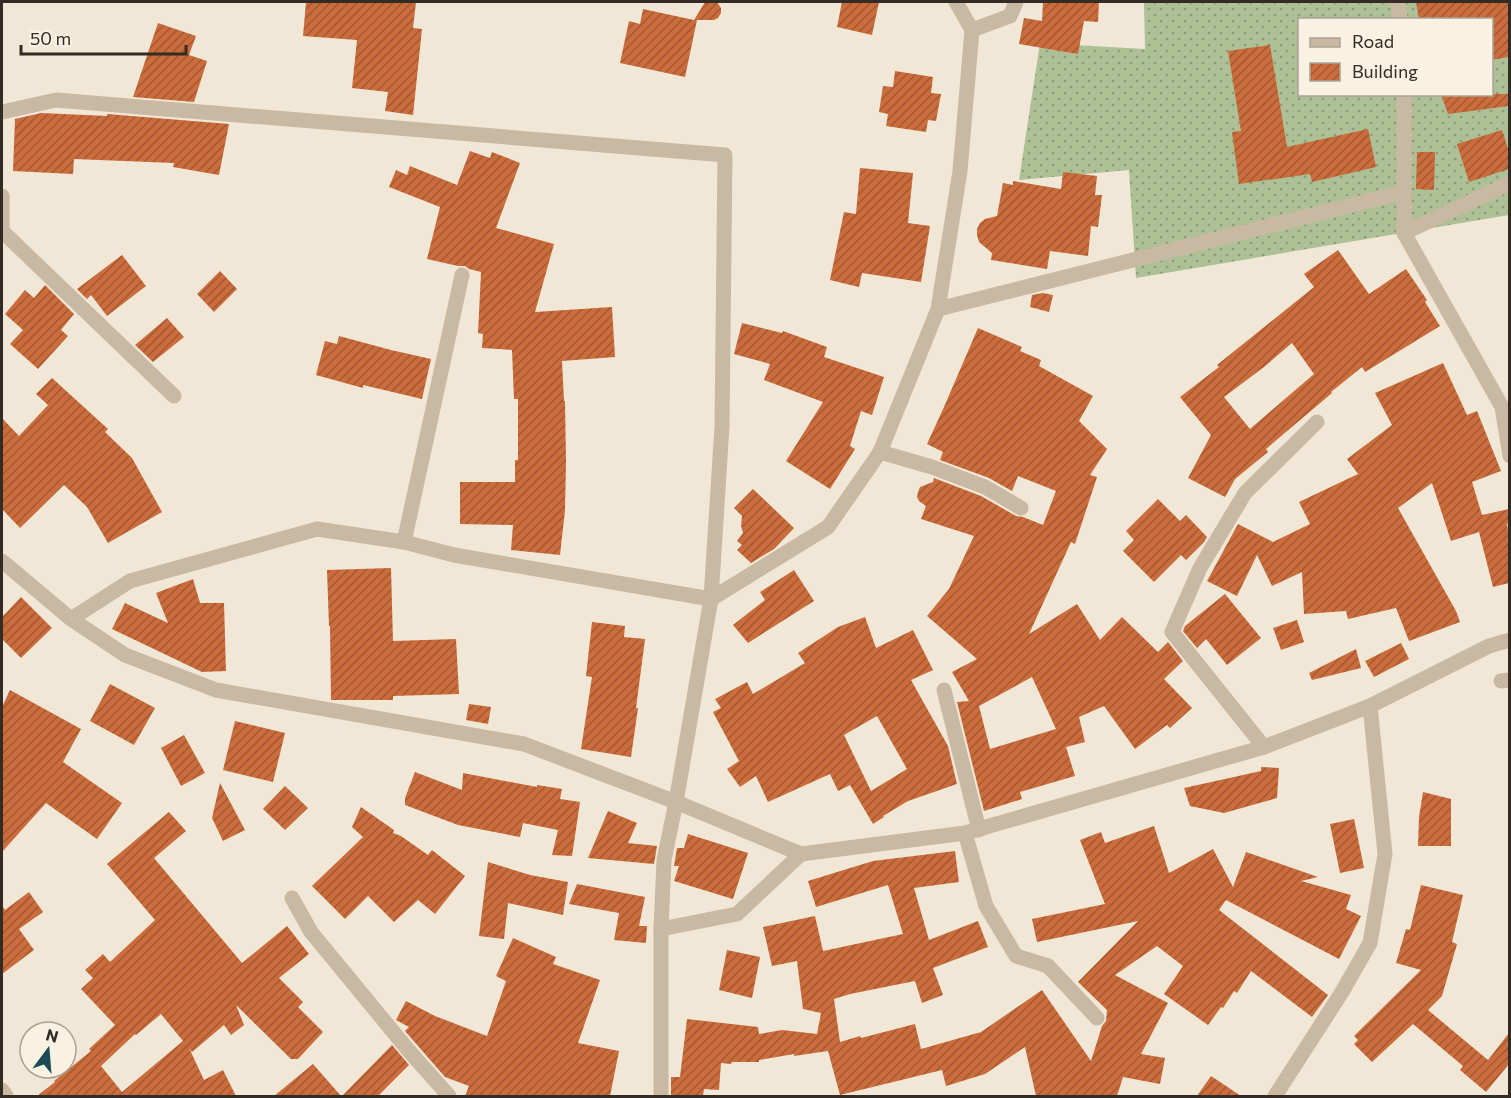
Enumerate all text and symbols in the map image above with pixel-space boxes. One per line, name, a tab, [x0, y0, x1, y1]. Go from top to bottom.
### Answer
scale bar	[21, 18, 186, 56]
legend	[1298, 18, 1493, 96]
text: 50 m	[30, 27, 71, 49]
text: Road	[1352, 30, 1394, 52]
text: Building	[1352, 60, 1418, 82]
north arrow	[18, 1020, 78, 1080]
text: N	[44, 1024, 61, 1046]

